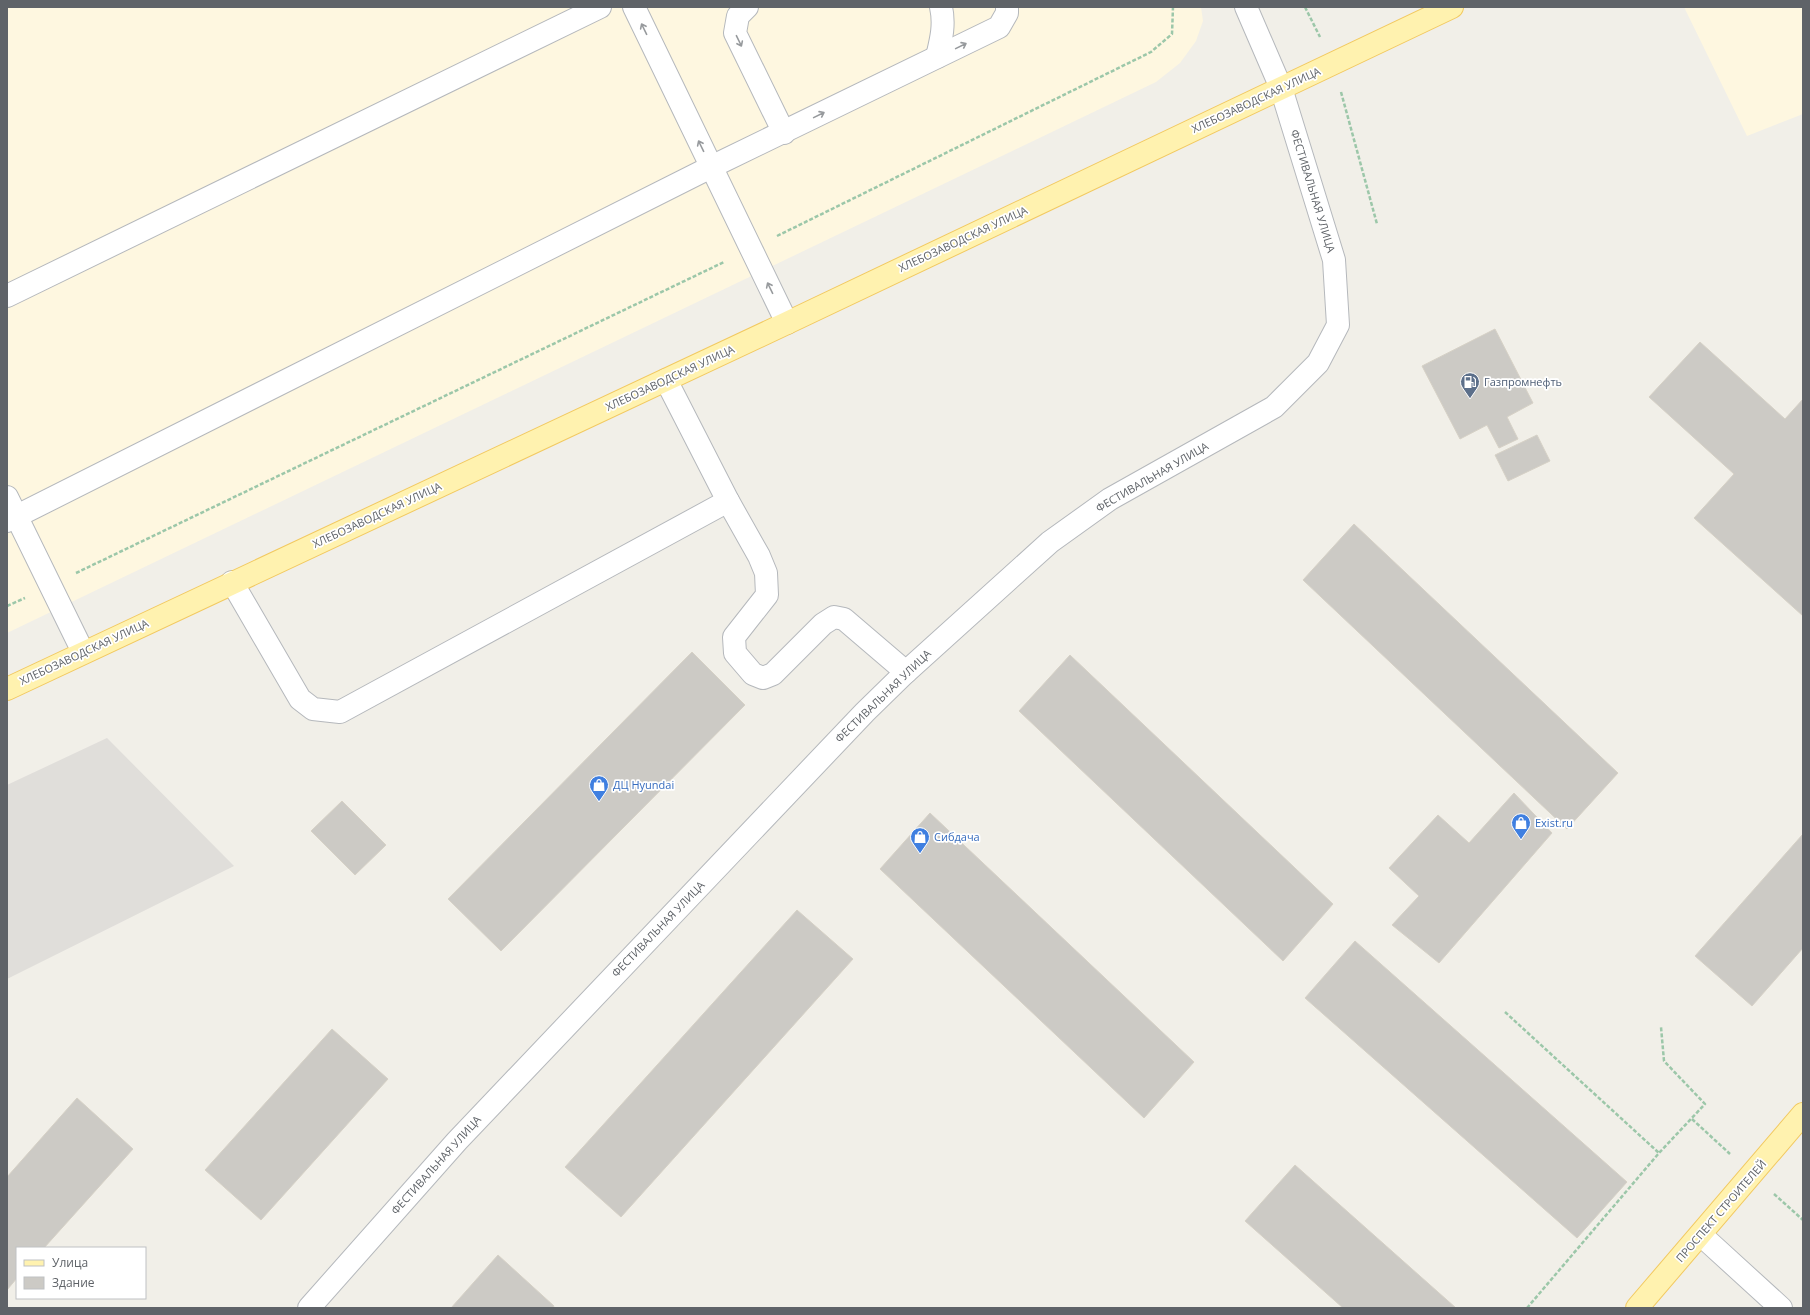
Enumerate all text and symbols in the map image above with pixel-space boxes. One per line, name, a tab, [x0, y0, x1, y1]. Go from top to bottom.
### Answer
one-way arrow	[640, 23, 647, 35]
one-way arrow	[736, 35, 743, 47]
one-way arrow	[954, 42, 966, 49]
street label: ХЛЕБОЗАВОДСКАЯ УЛИЦА	[1189, 63, 1323, 136]
one-way arrow	[813, 111, 825, 119]
street label: ФЕСТИВАЛЬНАЯ УЛИЦА	[1288, 128, 1339, 254]
one-way arrow	[697, 140, 704, 152]
street label: ХЛЕБОЗАВОДСКАЯ УЛИЦА	[896, 202, 1030, 275]
one-way arrow	[766, 283, 773, 295]
street label: ХЛЕБОЗАВОДСКАЯ УЛИЦА	[603, 341, 737, 414]
fuel station icon: Газпромнефть	[1459, 371, 1481, 399]
place label: Газпромнефть	[1484, 374, 1562, 389]
street label: ФЕСТИВАЛЬНАЯ УЛИЦА	[1093, 438, 1211, 515]
street label: ХЛЕБОЗАВОДСКАЯ УЛИЦА	[310, 478, 444, 551]
street label: ХЛЕБОЗАВОДСКАЯ УЛИЦА	[17, 615, 151, 688]
street label: ФЕСТИВАЛЬНАЯ УЛИЦА	[831, 646, 934, 745]
shop icon: ДЦ Hyundai	[588, 774, 610, 802]
place label: ДЦ Hyundai	[613, 777, 674, 792]
shop icon: Exist.ru	[1510, 812, 1532, 840]
place label: Exist.ru	[1535, 815, 1573, 830]
shop icon: Сибдача	[909, 826, 931, 854]
place label: Сибдача	[934, 829, 980, 844]
street label: ФЕСТИВАЛЬНАЯ УЛИЦА	[608, 877, 707, 980]
street label: ФЕСТИВАЛЬНАЯ УЛИЦА	[387, 1112, 484, 1217]
street label: ПРОСПЕКТ СТРОИТЕЛЕЙ	[1672, 1156, 1769, 1265]
legend	[16, 1247, 146, 1299]
text: Улица	[52, 1254, 88, 1271]
text: Здание	[52, 1274, 95, 1291]

